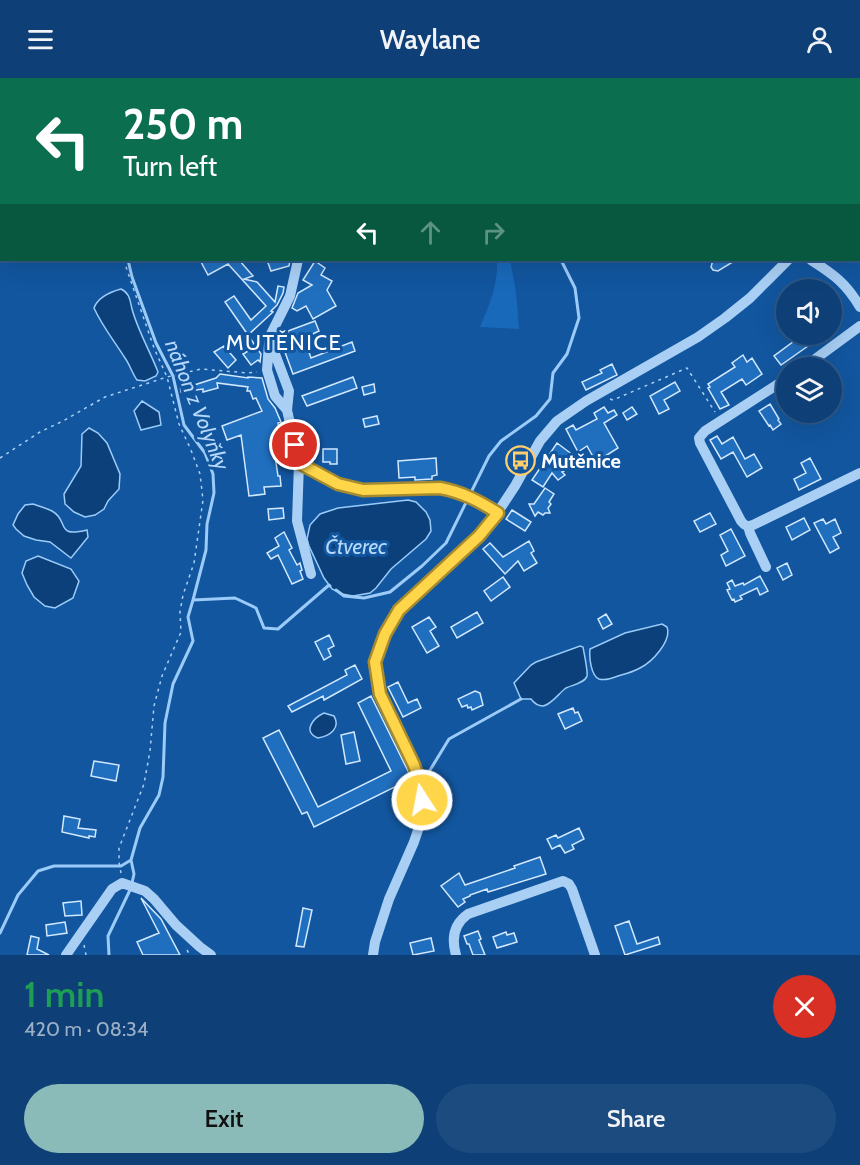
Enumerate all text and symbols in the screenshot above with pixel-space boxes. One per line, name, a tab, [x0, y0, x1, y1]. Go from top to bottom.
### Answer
icon: menu	[24, 23, 57, 56]
text: Waylane	[380, 23, 480, 56]
icon: person	[803, 23, 836, 56]
text: 250 m	[123, 98, 243, 150]
icon: left	[24, 102, 102, 180]
text: Turn left	[123, 150, 217, 183]
icon: left	[351, 216, 384, 249]
icon: ahead	[414, 216, 447, 249]
icon: right	[477, 216, 510, 249]
map controls	[776, 279, 842, 423]
button: sound	[776, 279, 842, 345]
district label: MUTĚNICE	[226, 329, 342, 356]
water label: náhon z Volyňky	[160, 336, 235, 475]
button: layers	[776, 357, 842, 423]
pin	[269, 419, 320, 470]
icon: arrive	[278, 428, 311, 461]
bus stop icon: Mutěnice	[504, 445, 536, 477]
place label: Mutěnice	[541, 449, 621, 473]
water label: Čtverec	[325, 534, 387, 559]
position arrow	[390, 768, 454, 832]
text: 1 min	[24, 972, 104, 1016]
button: close	[773, 975, 836, 1038]
text: 420 m · 08:34	[24, 1017, 148, 1041]
button: Exit	[24, 1084, 424, 1153]
button: Share	[436, 1084, 836, 1153]

